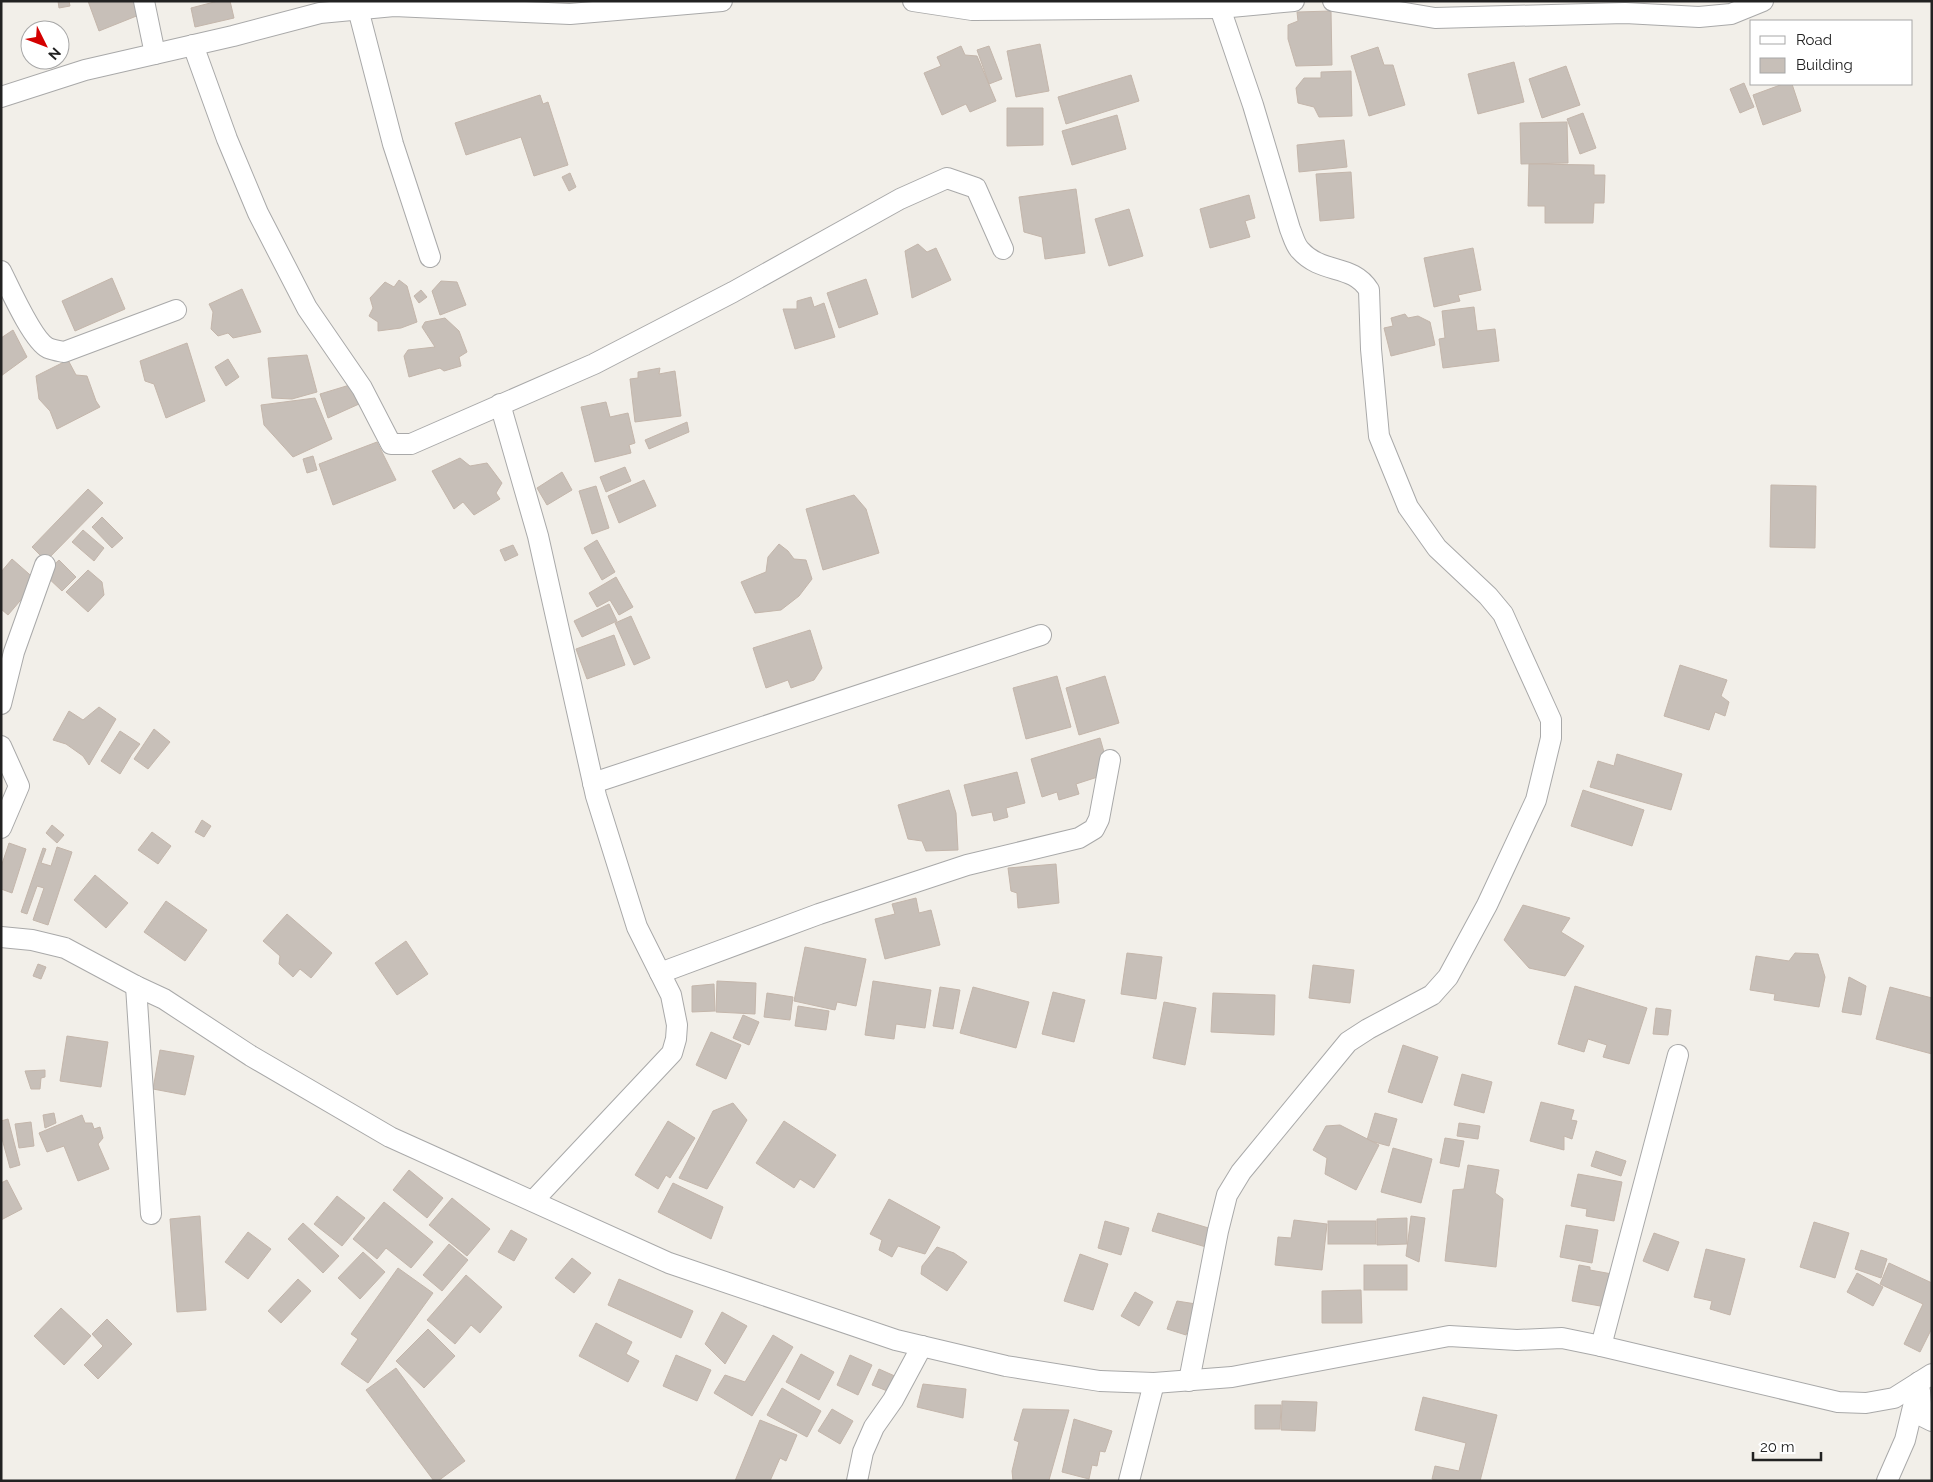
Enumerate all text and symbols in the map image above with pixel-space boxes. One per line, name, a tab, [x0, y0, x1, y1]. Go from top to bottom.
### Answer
north arrow	[20, 20, 70, 70]
legend	[1750, 20, 1913, 85]
text: Road	[1796, 31, 1832, 49]
text: N	[45, 44, 64, 63]
text: Building	[1796, 56, 1853, 74]
scale bar	[1753, 1430, 1820, 1462]
text: 20 m	[1760, 1438, 1795, 1456]

